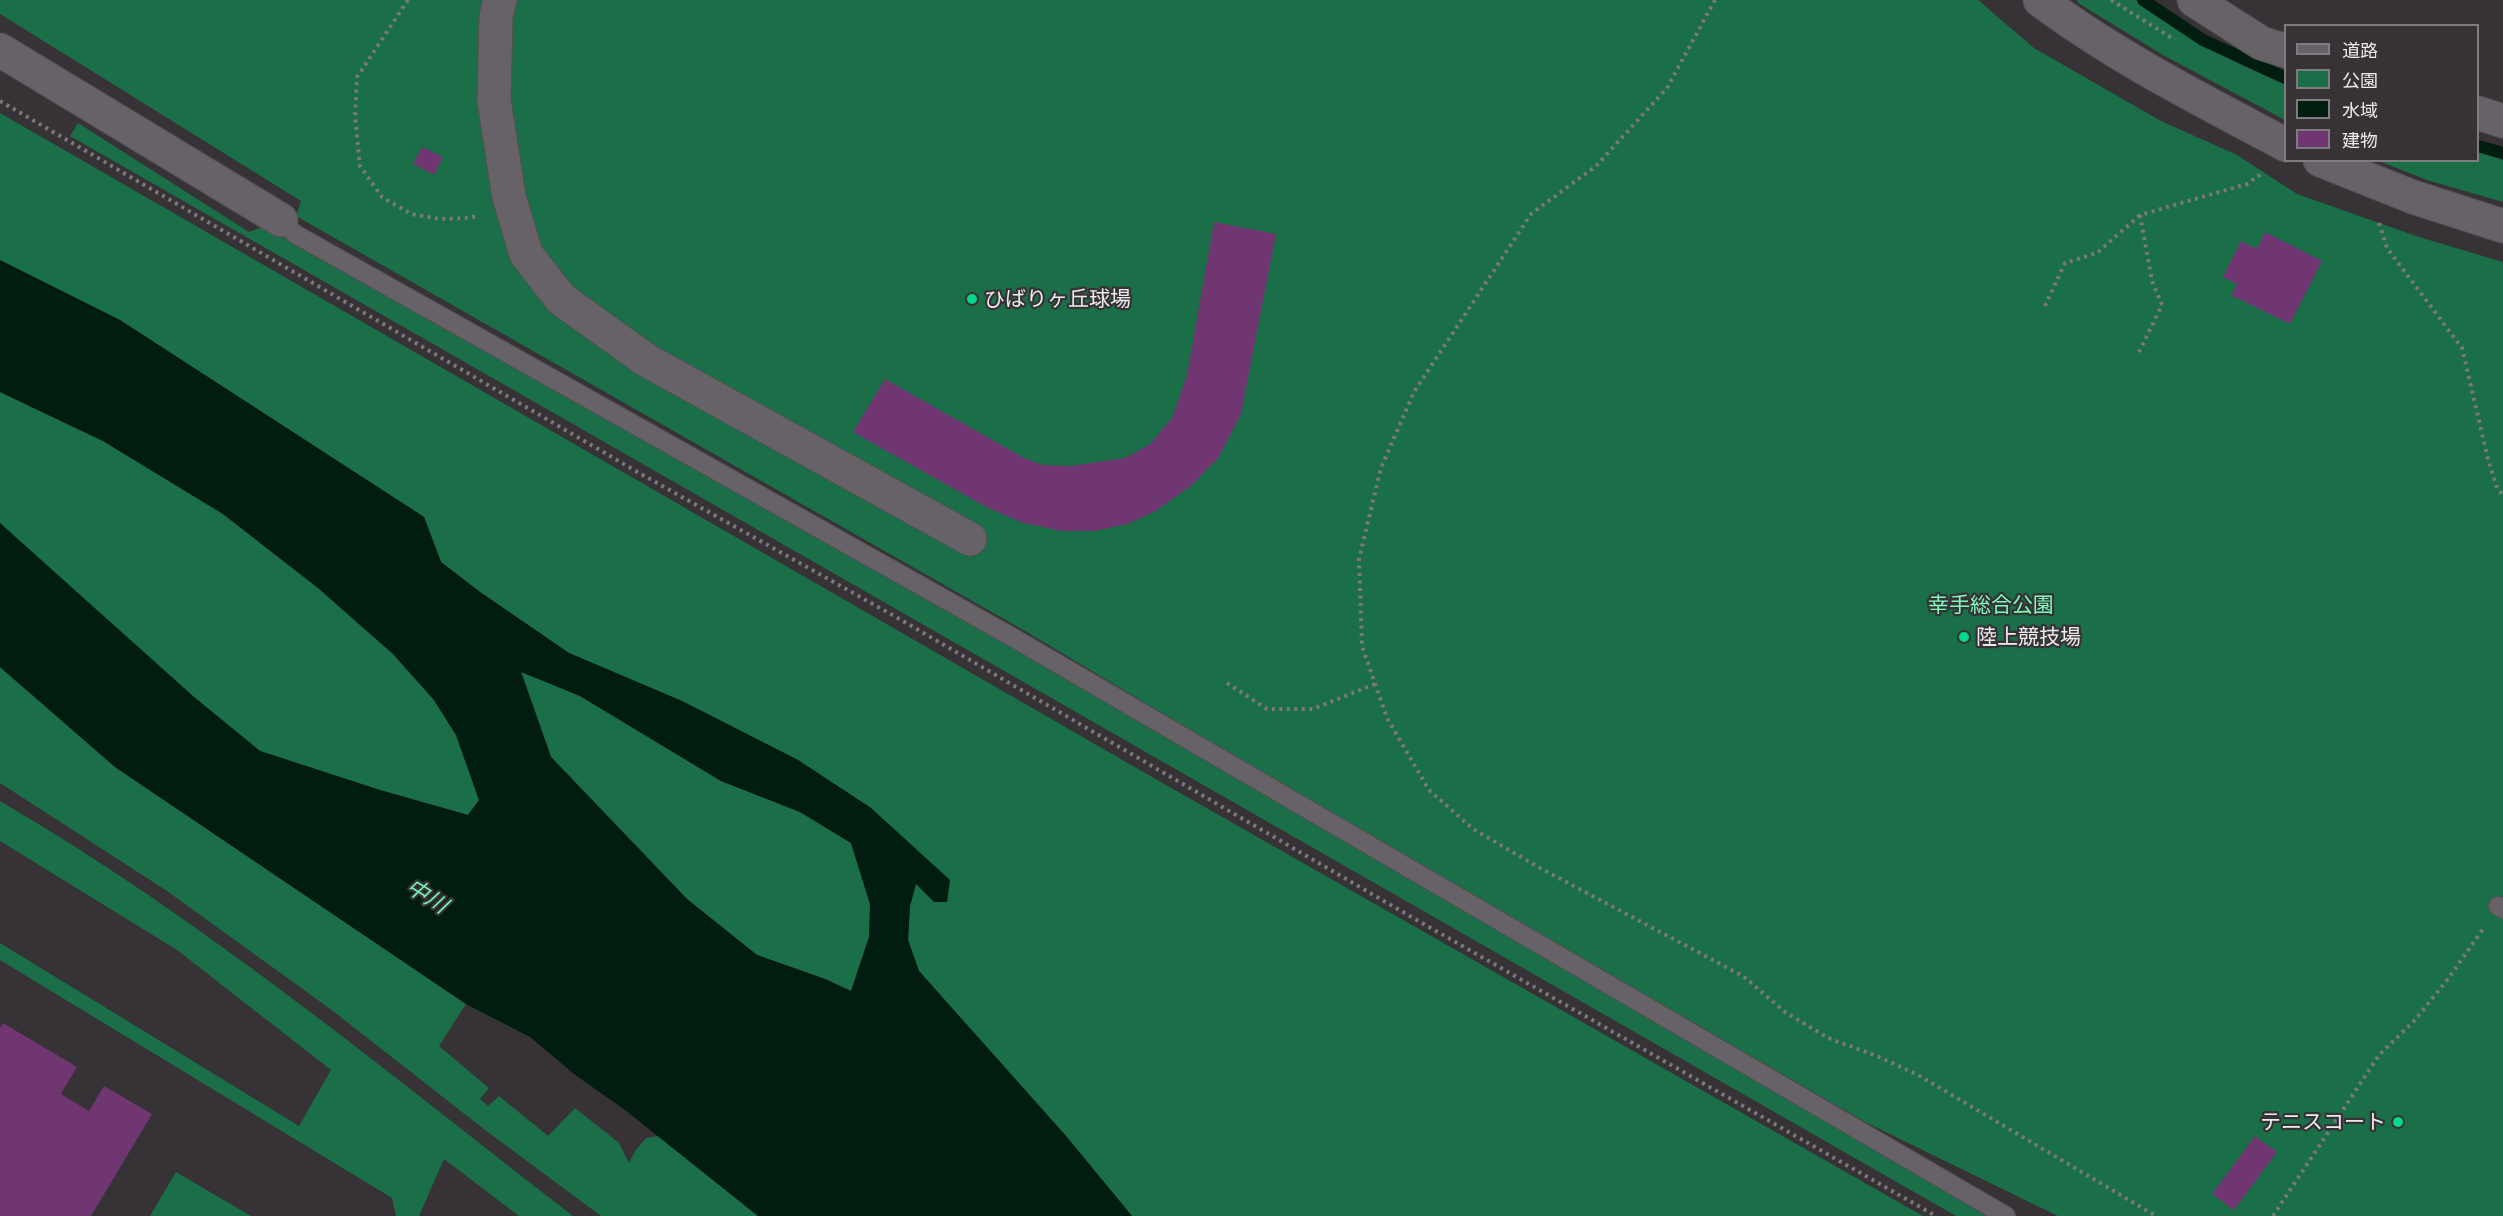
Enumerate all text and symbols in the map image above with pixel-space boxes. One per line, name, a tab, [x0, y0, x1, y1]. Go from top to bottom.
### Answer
legend	[2284, 24, 2479, 162]
text: 道路	[2342, 39, 2378, 61]
text: 公園	[2342, 69, 2378, 91]
text: 水域	[2342, 99, 2378, 121]
text: 建物	[2342, 129, 2378, 151]
place label: ひばりヶ丘球場	[984, 286, 1131, 312]
marker: ひばりヶ丘球場	[965, 292, 979, 306]
park label: 幸手総合公園	[1928, 592, 2054, 618]
place label: 陸上競技場	[1976, 624, 2081, 650]
marker: 陸上競技場	[1957, 630, 1971, 644]
water label: 中川	[401, 873, 453, 919]
place label: テニスコート	[2260, 1109, 2386, 1135]
marker: テニスコート	[2391, 1115, 2405, 1129]

